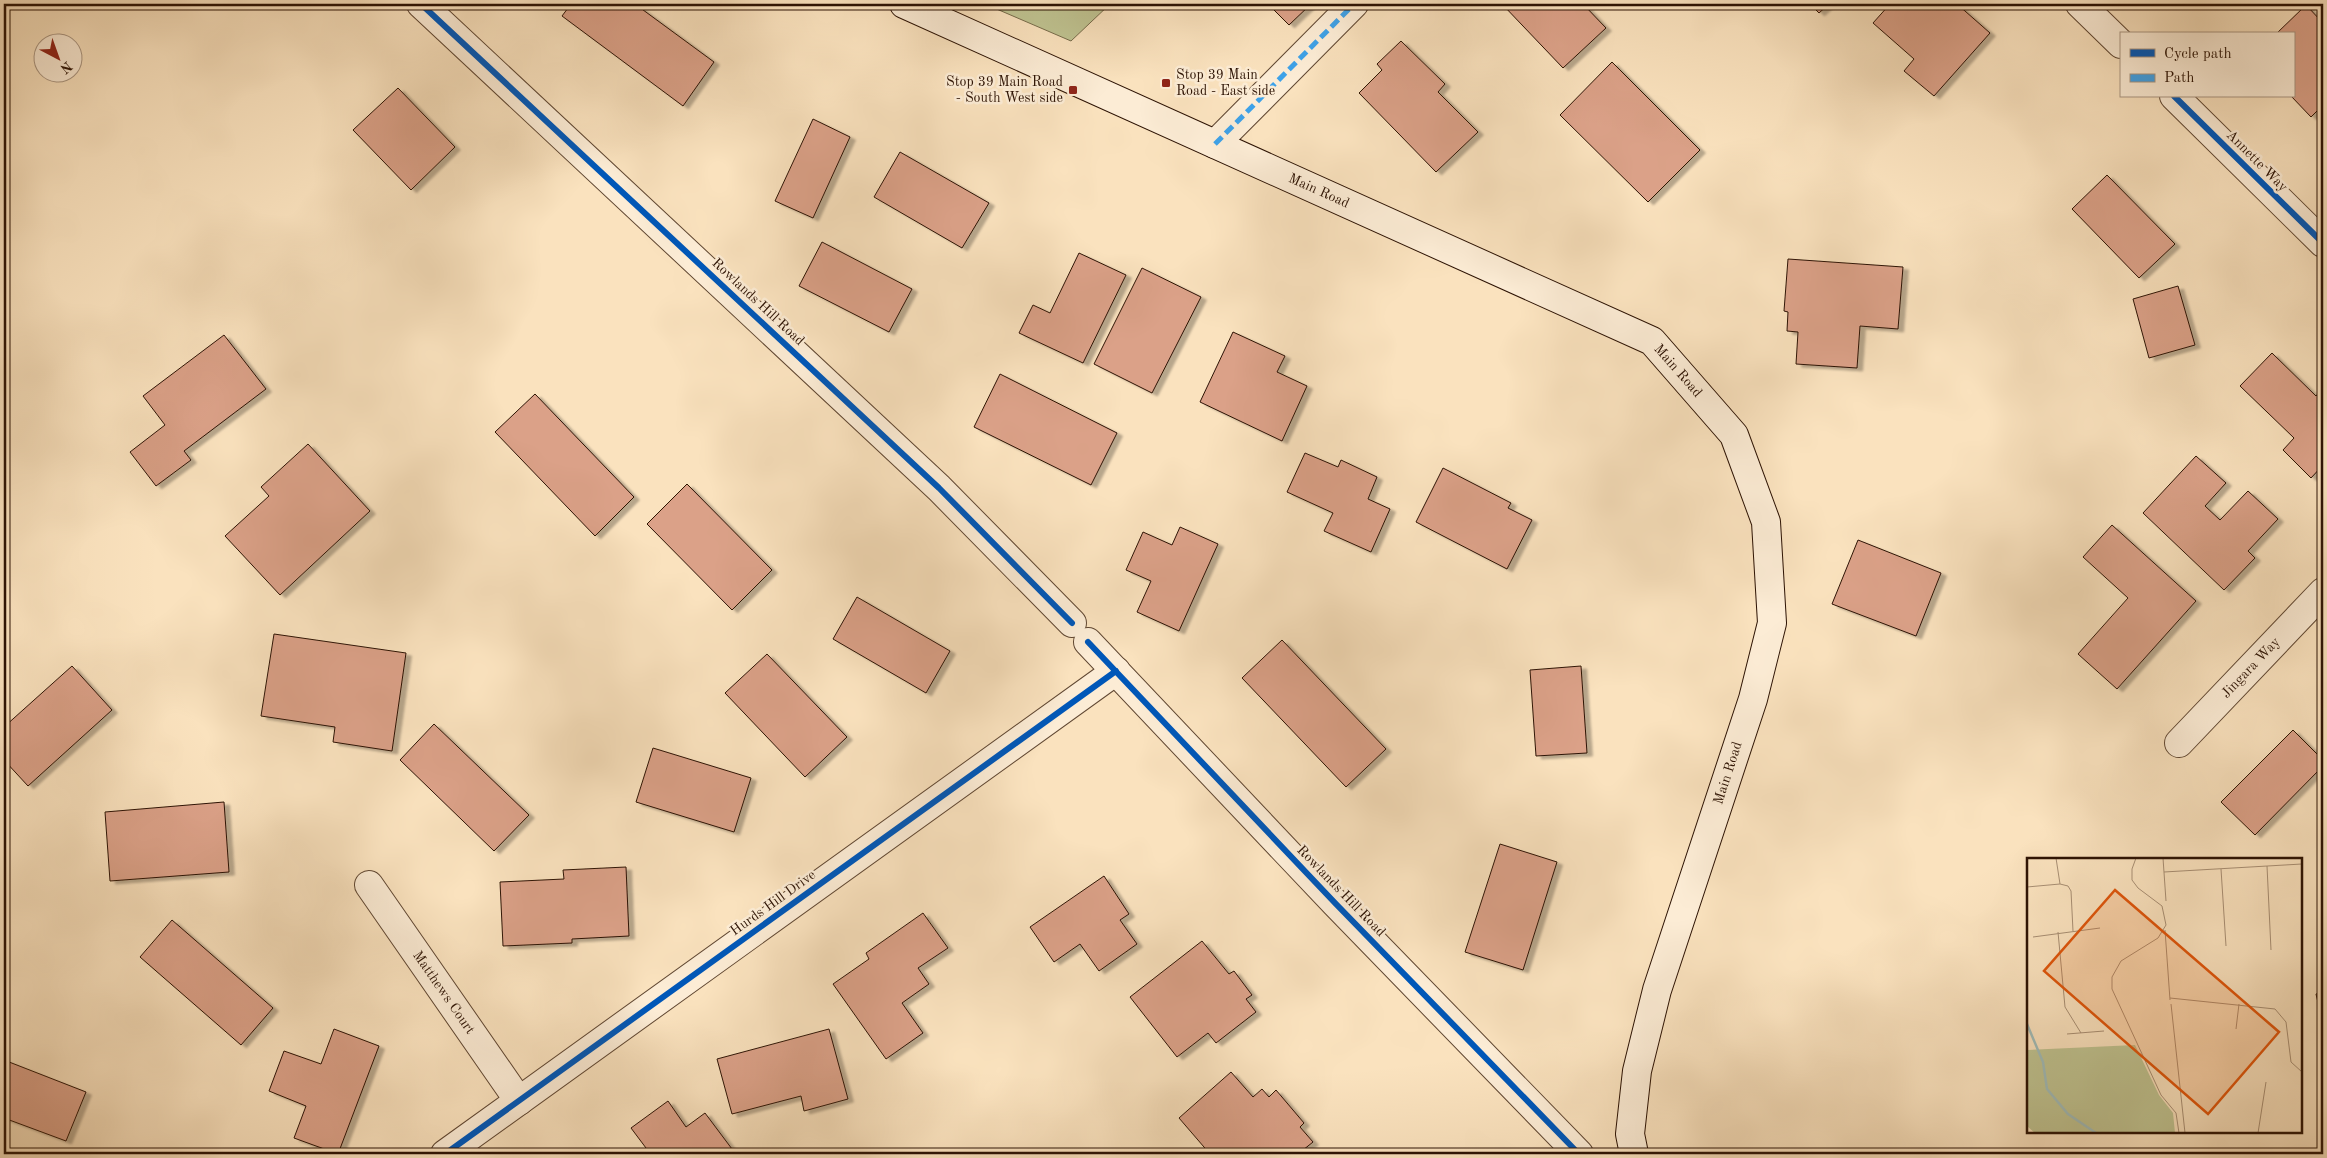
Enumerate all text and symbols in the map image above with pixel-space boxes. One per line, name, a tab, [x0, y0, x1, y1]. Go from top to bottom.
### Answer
north arrow	[32, 32, 82, 82]
legend	[2120, 32, 2294, 98]
text: Cycle path	[2164, 47, 2232, 62]
text: N	[57, 58, 75, 76]
place label: Stop 39 Main Road - East side	[1176, 68, 1275, 98]
text: Path	[2164, 71, 2194, 86]
place label: Stop 39 Main Road - South West side	[946, 75, 1063, 105]
marker: Stop 39 Main Road - East side	[1160, 77, 1172, 89]
marker: Stop 39 Main Road - South West side	[1067, 84, 1079, 96]
street label: Annette Way	[2224, 128, 2291, 195]
street label: Main Road	[1286, 171, 1351, 211]
street label: Rowlands Hill Road	[709, 256, 807, 348]
street label: Main Road	[1651, 342, 1705, 400]
street label: Jingara Way	[2219, 634, 2283, 701]
street label: Main Road	[1711, 740, 1745, 806]
street label: Rowlands Hill Road	[1294, 843, 1388, 939]
inset map	[2027, 858, 2302, 1133]
street label: Hurds Hill Drive	[728, 868, 818, 938]
street label: Matthews Court	[410, 948, 477, 1037]

